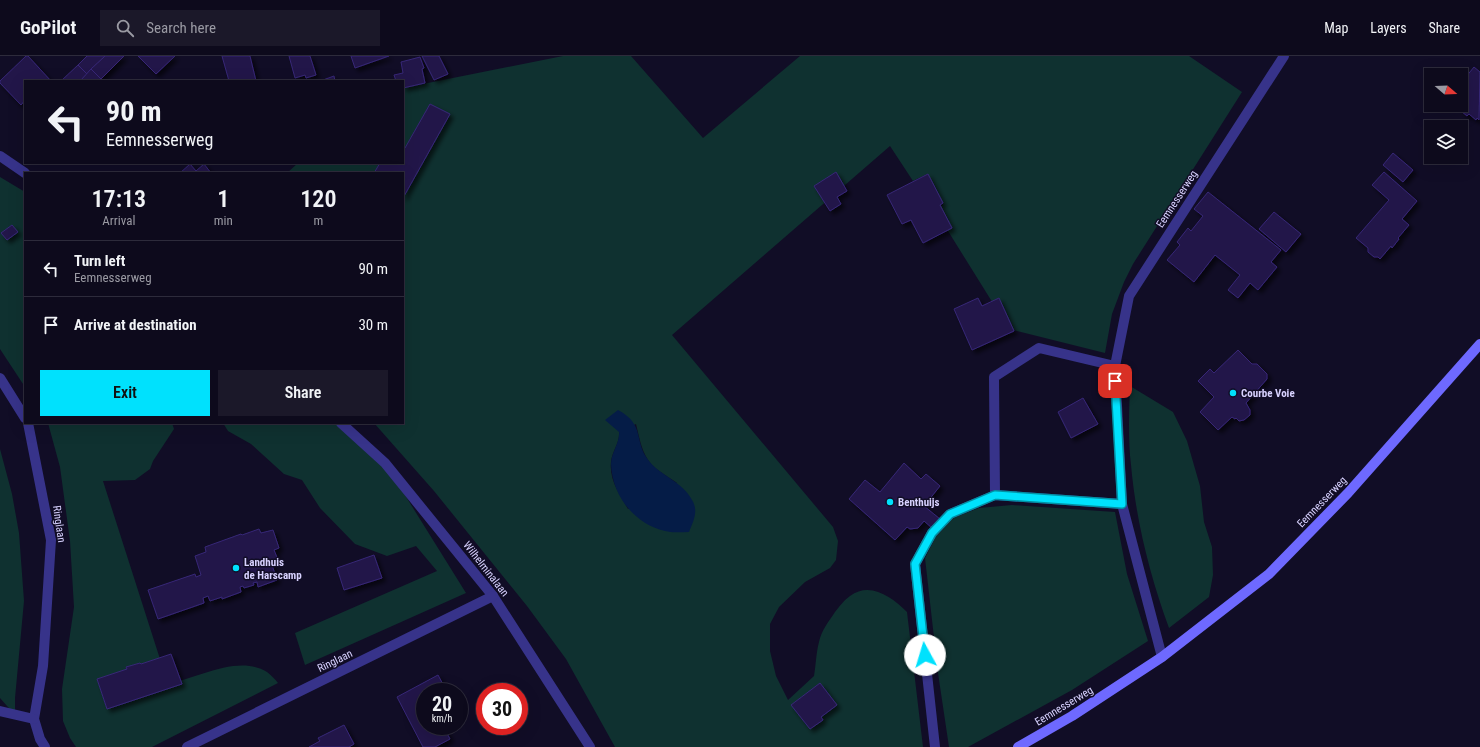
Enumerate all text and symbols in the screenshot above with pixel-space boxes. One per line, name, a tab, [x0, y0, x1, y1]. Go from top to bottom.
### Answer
search box	[100, 10, 380, 46]
text: GoPilot	[20, 16, 76, 39]
icon: search	[114, 17, 136, 39]
text: Search here	[146, 19, 216, 37]
text: Map	[1324, 20, 1348, 36]
text: Layers	[1370, 20, 1407, 36]
text: Share	[1429, 20, 1460, 36]
north arrow	[1424, 68, 1468, 112]
map controls	[1424, 68, 1468, 164]
text: 90 m	[106, 95, 162, 128]
icon: left	[40, 96, 92, 148]
button: layers	[1424, 120, 1468, 164]
text: Eemnesserweg	[106, 129, 213, 150]
street label: Eemnesserweg	[1154, 168, 1200, 230]
text: 17:13	[92, 185, 146, 213]
text: 1	[217, 185, 229, 213]
text: 120	[300, 185, 336, 213]
text: Arrival	[102, 213, 135, 228]
text: min	[214, 213, 233, 228]
text: m	[313, 213, 323, 228]
text: Turn left	[74, 252, 125, 270]
icon: left	[40, 258, 62, 280]
text: 90 m	[358, 260, 388, 278]
text: Eemnesserweg	[74, 270, 152, 285]
icon: arrive	[40, 314, 62, 336]
text: Arrive at destination	[74, 316, 197, 334]
text: 30 m	[358, 316, 388, 334]
pin	[1098, 364, 1132, 398]
button: Exit	[40, 370, 210, 416]
button: Share	[218, 370, 388, 416]
icon: arrive	[1104, 370, 1126, 392]
place label: Courbe Voie	[1241, 387, 1295, 400]
marker: Courbe Voie	[1228, 388, 1238, 398]
street label: Eemnesserweg	[1295, 474, 1349, 530]
place label: Benthuijs	[898, 496, 940, 509]
marker: Benthuijs	[885, 497, 895, 507]
street label: Ringlaan	[50, 505, 68, 543]
street label: Wilhelminalaan	[460, 539, 512, 599]
place label: Landhuis de Harscamp	[244, 556, 302, 582]
marker: Landhuis de Harscamp	[231, 563, 241, 573]
position arrow	[904, 634, 946, 676]
street label: Ringlaan	[315, 647, 355, 675]
speed limit sign: 30	[476, 683, 528, 735]
street label: Eemnesserweg	[1033, 684, 1095, 728]
text: 20	[432, 692, 452, 716]
text: km/h	[432, 713, 452, 724]

